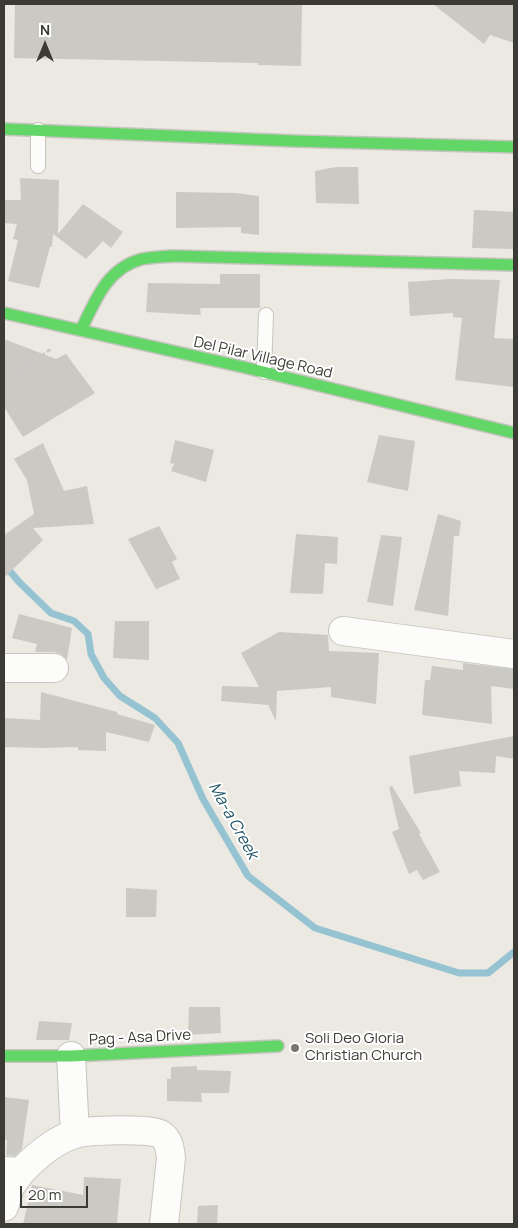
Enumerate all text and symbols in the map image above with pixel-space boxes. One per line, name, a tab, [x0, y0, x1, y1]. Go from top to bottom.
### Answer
north arrow	[20, 20, 70, 70]
text: N	[40, 20, 50, 39]
street label: Del Pilar Village Road	[192, 333, 334, 383]
water label: Ma-a Creek	[204, 779, 262, 863]
street label: Pag - Asa Drive	[89, 1026, 191, 1050]
place label: Soli Deo Gloria Christian Church	[305, 1030, 422, 1065]
marker: Soli Deo Gloria Christian Church	[289, 1042, 301, 1054]
scale bar	[22, 1176, 90, 1208]
text: 20 m	[28, 1184, 61, 1205]

